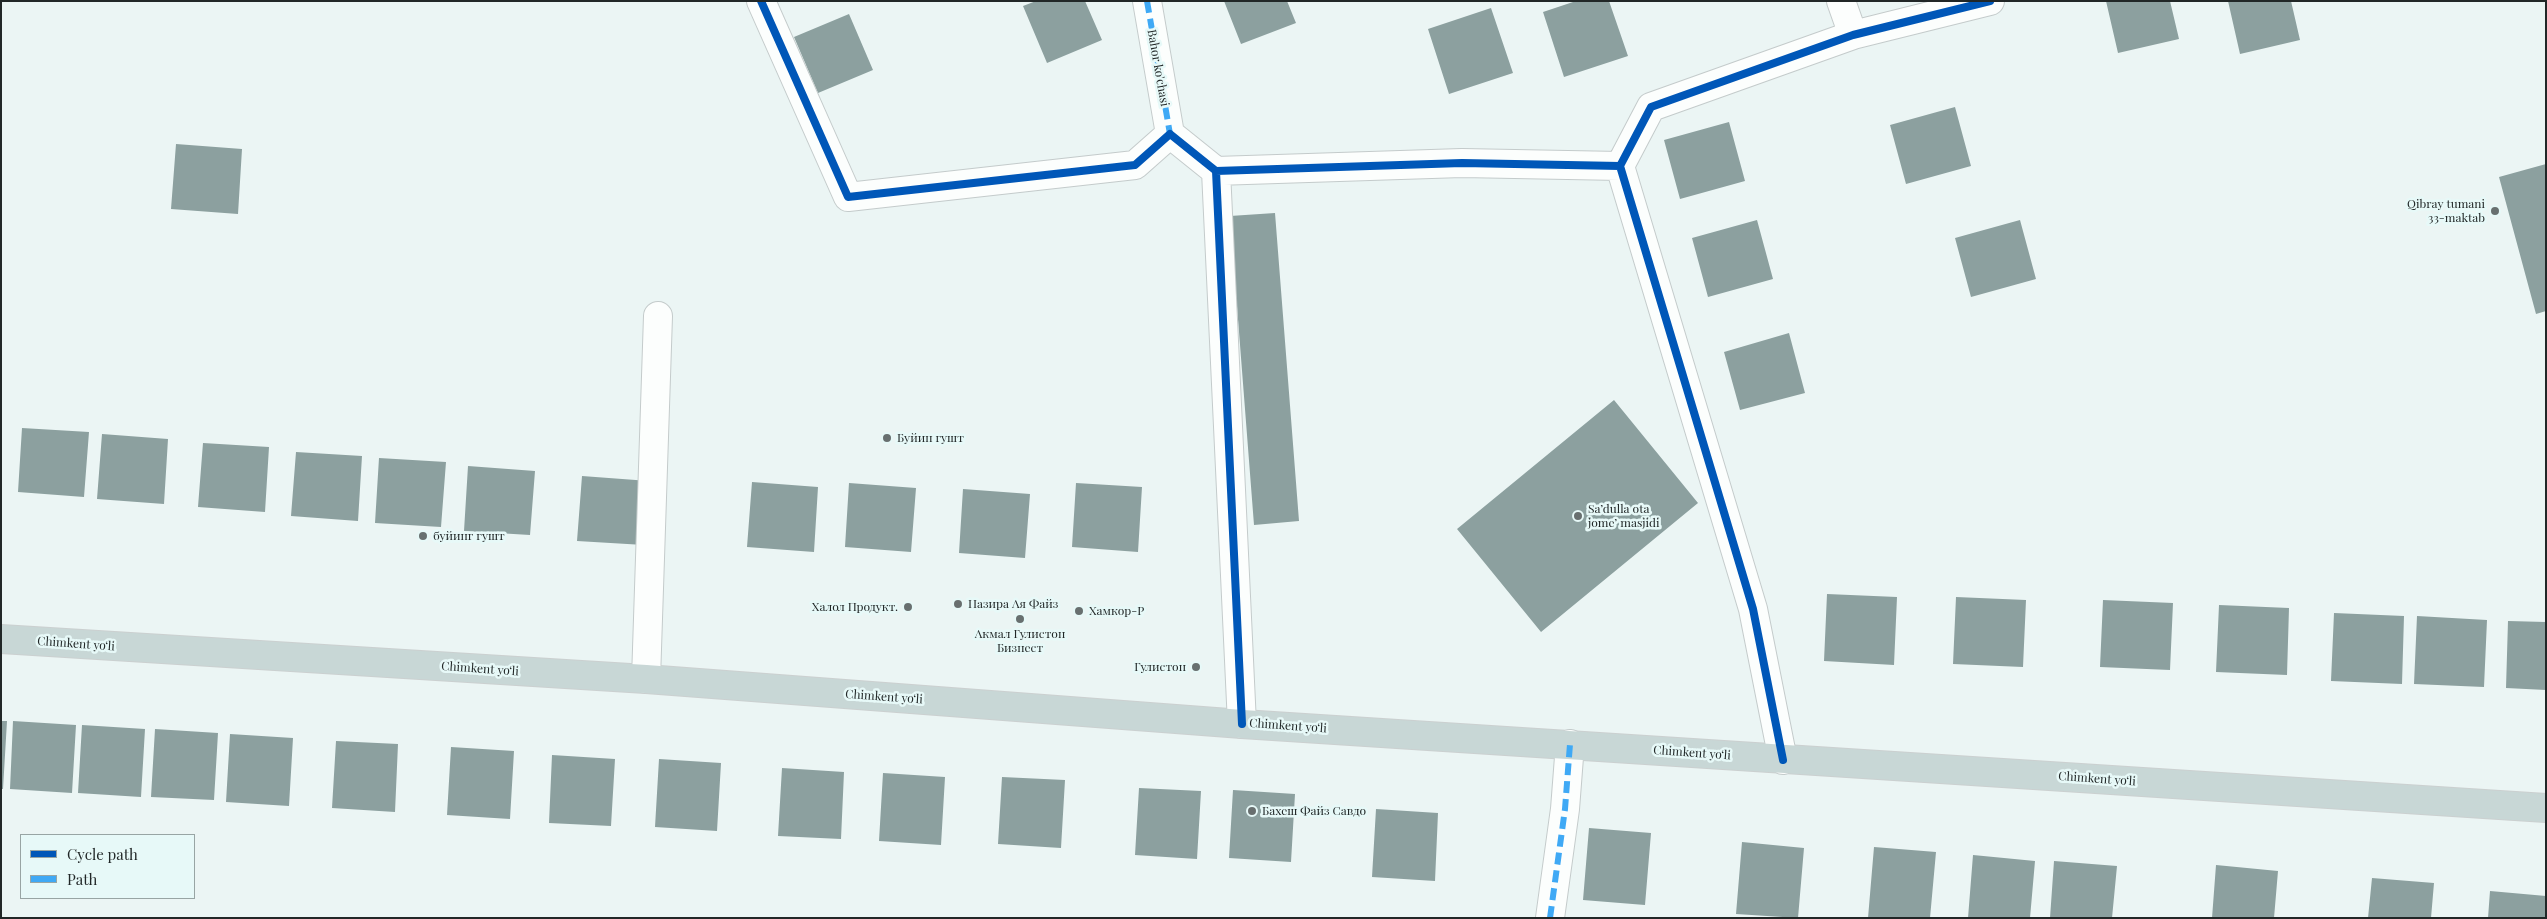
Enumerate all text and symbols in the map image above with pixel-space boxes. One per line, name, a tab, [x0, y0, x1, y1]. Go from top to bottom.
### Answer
street label: Bahor ko'chasi	[1144, 28, 1172, 108]
place label: Qibray tumani 33-maktab	[2407, 197, 2485, 225]
marker: Qibray tumani 33-maktab	[2489, 205, 2501, 217]
place label: Буйин гушт	[897, 431, 964, 445]
marker: Буйин гушт	[881, 432, 893, 444]
place label: Sa’dulla ota jome’ masjidi	[1588, 502, 1659, 530]
marker: Sa’dulla ota jome’ masjidi	[1572, 510, 1584, 522]
place label: буйинг гушт	[433, 529, 505, 543]
marker: буйинг гушт	[417, 530, 429, 542]
place label: Назира Ая Файз	[968, 597, 1058, 611]
marker: Назира Ая Файз	[952, 598, 964, 610]
place label: Халол Продукт.	[812, 600, 898, 614]
marker: Халол Продукт.	[902, 601, 914, 613]
place label: Хамкор-Р	[1089, 604, 1144, 618]
marker: Хамкор-Р	[1073, 605, 1085, 617]
marker: Акмал Гулистон Бизнест	[1014, 613, 1026, 625]
place label: Акмал Гулистон Бизнест	[975, 627, 1065, 655]
street label: Chimkent yo‘li	[37, 634, 115, 654]
street label: Chimkent yo‘li	[441, 659, 519, 679]
place label: Гулистон	[1134, 660, 1186, 674]
marker: Гулистон	[1190, 661, 1202, 673]
street label: Chimkent yo‘li	[845, 687, 923, 707]
street label: Chimkent yo‘li	[1249, 716, 1327, 736]
street label: Chimkent yo‘li	[1653, 743, 1731, 763]
street label: Chimkent yo‘li	[2058, 769, 2136, 789]
place label: Бахеш Файз Савдо	[1262, 804, 1366, 818]
marker: Бахеш Файз Савдо	[1246, 805, 1258, 817]
legend	[20, 834, 195, 899]
text: Cycle path	[67, 844, 138, 864]
text: Path	[67, 869, 97, 889]

